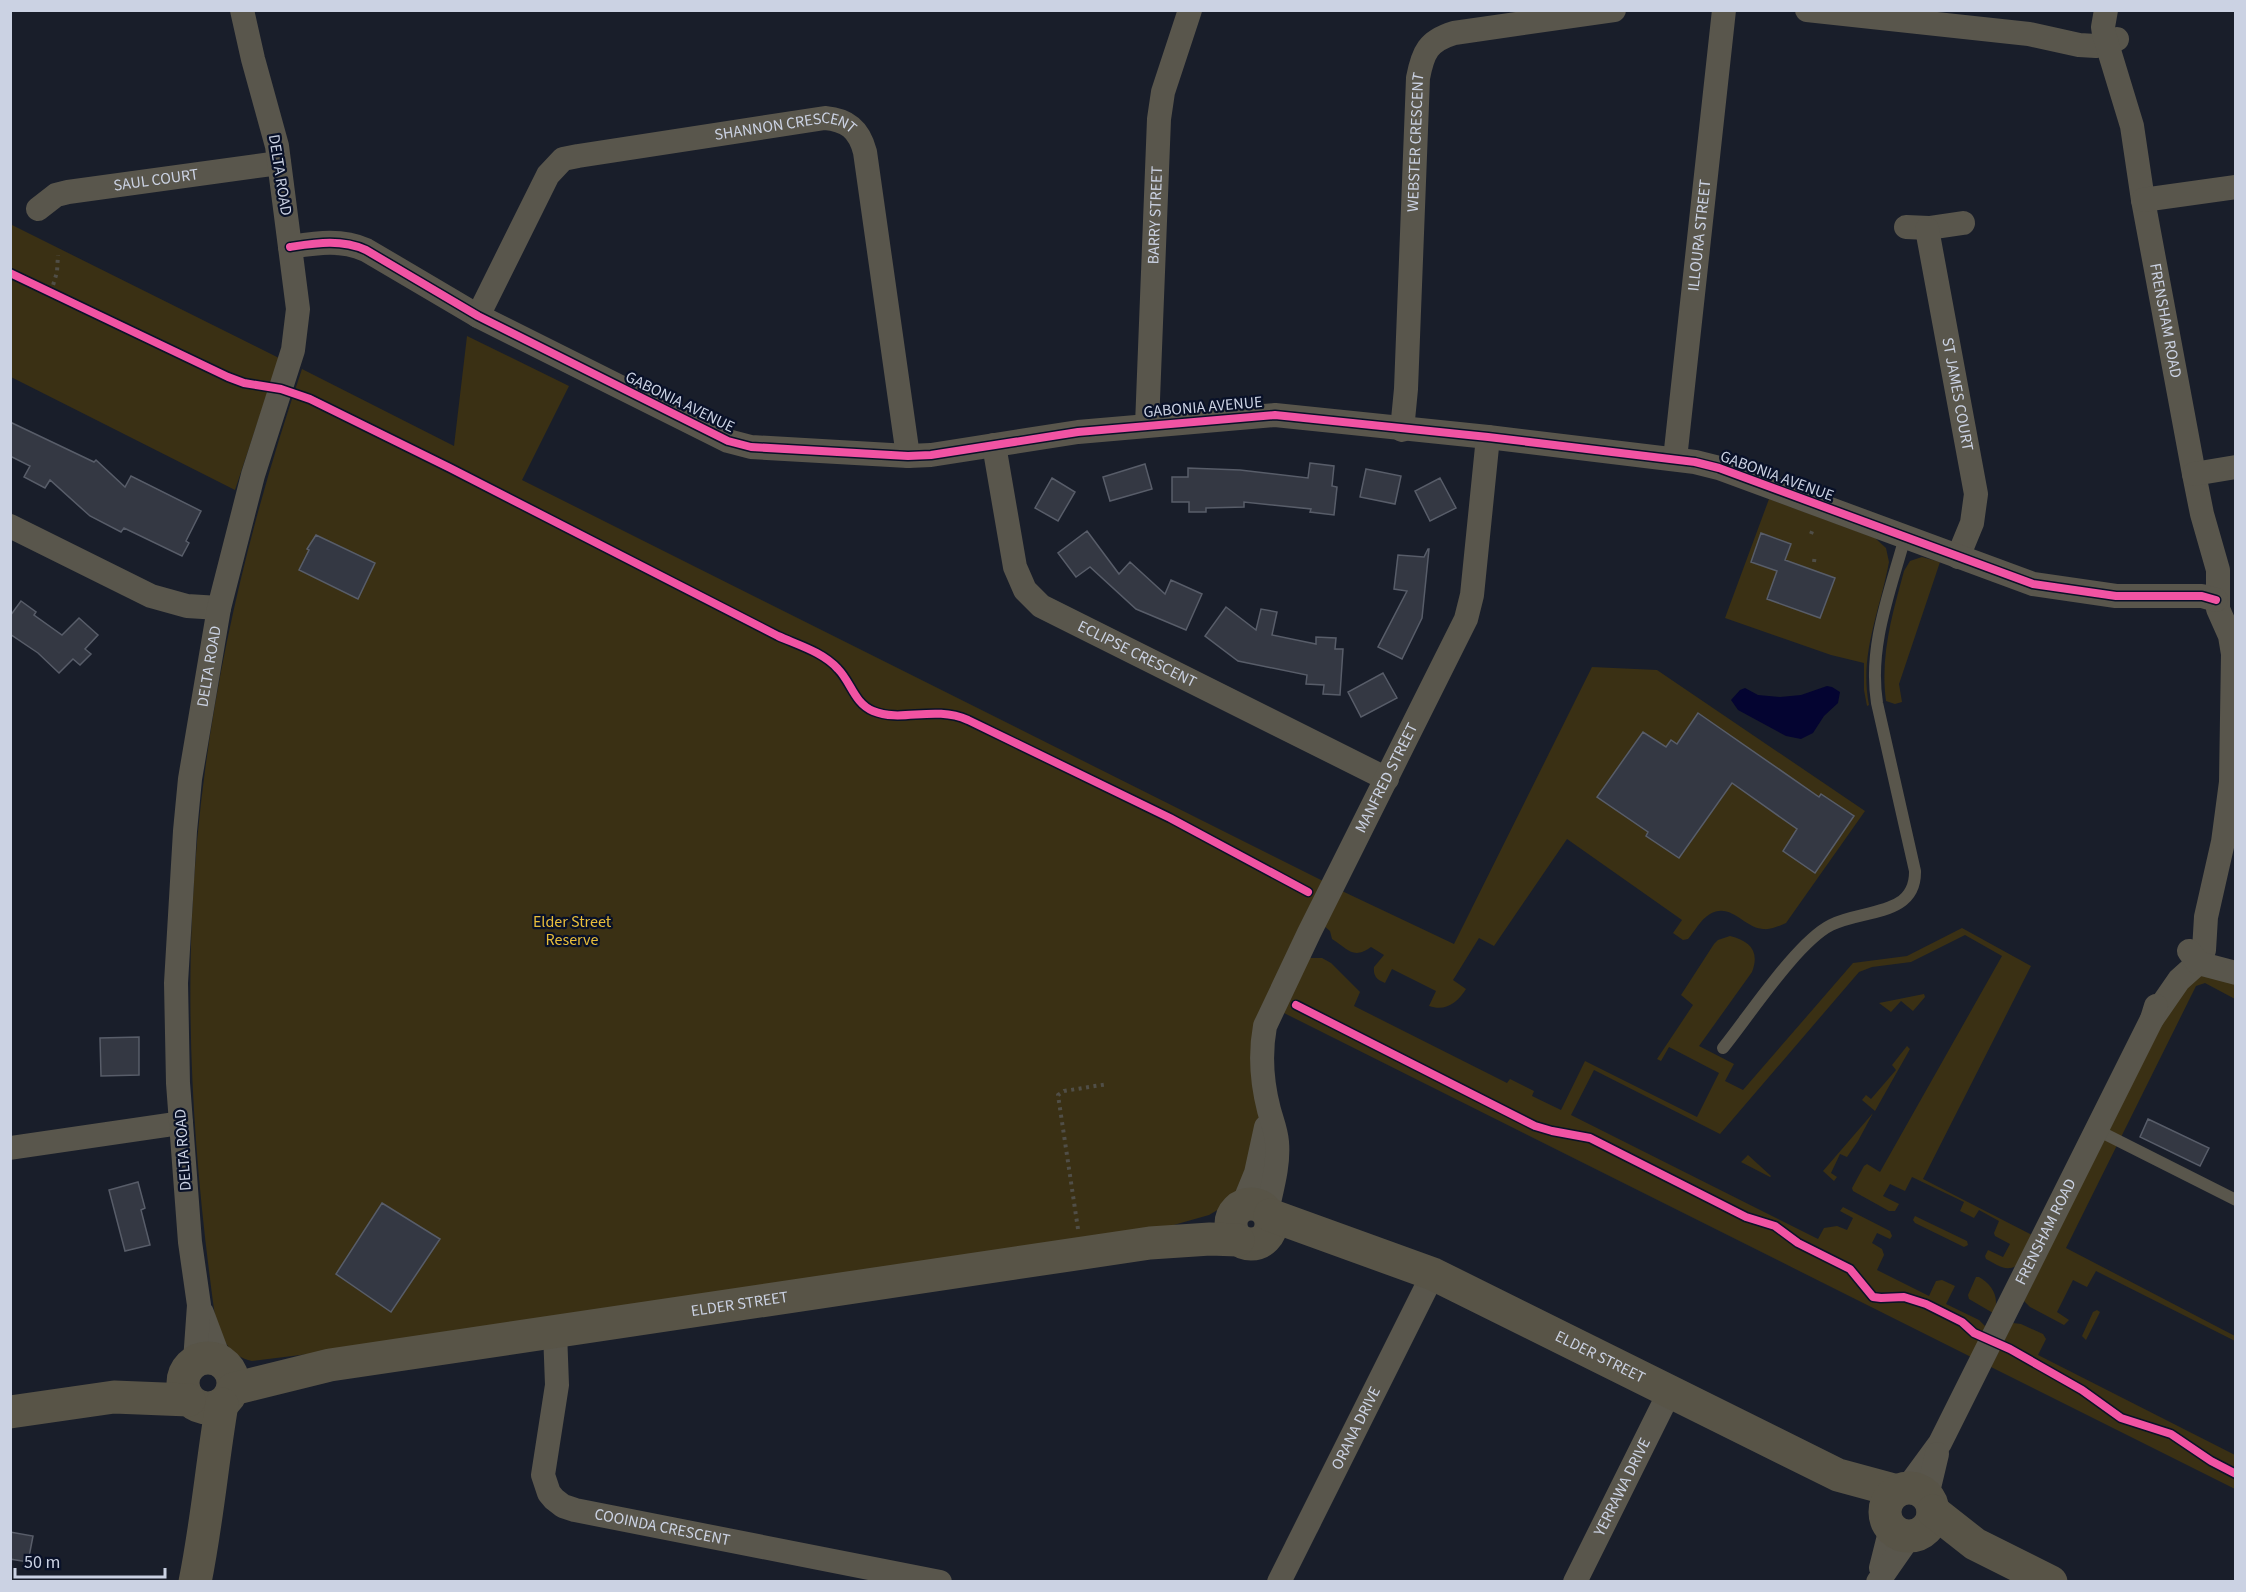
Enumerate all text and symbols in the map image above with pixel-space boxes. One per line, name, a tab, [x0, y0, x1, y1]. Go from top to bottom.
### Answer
street label: WEBSTER CRESCENT	[1402, 70, 1430, 213]
street label: SHANNON CRESCENT	[713, 107, 862, 146]
street label: DELTA ROAD	[263, 133, 297, 217]
street label: SAUL COURT	[112, 163, 200, 197]
street label: BARRY STREET	[1142, 165, 1168, 265]
street label: ILLOURA STREET	[1682, 178, 1717, 293]
street label: FRENSHAM ROAD	[2144, 261, 2187, 380]
street label: ST JAMES COURT	[1936, 335, 1979, 453]
street label: GABONIA AVENUE	[622, 366, 738, 438]
street label: GABONIA AVENUE	[1143, 391, 1263, 423]
street label: GABONIA AVENUE	[1717, 445, 1837, 507]
street label: ECLIPSE CRESCENT	[1074, 615, 1201, 693]
street label: DELTA ROAD	[191, 624, 227, 709]
street label: MANFRED STREET	[1350, 719, 1424, 837]
park label: Elder Street Reserve	[533, 911, 612, 951]
street label: DELTA ROAD	[169, 1108, 197, 1192]
street label: FRENSHAM ROAD	[2010, 1175, 2082, 1289]
street label: ELDER STREET	[689, 1286, 790, 1322]
street label: ELDER STREET	[1551, 1325, 1649, 1389]
street label: ORANA DRIVE	[1326, 1383, 1386, 1474]
street label: YERRAWA DRIVE	[1588, 1434, 1656, 1541]
street label: COOINDA CRESCENT	[593, 1503, 733, 1551]
scale bar	[15, 1541, 165, 1579]
text: 50 m	[24, 1550, 60, 1575]

